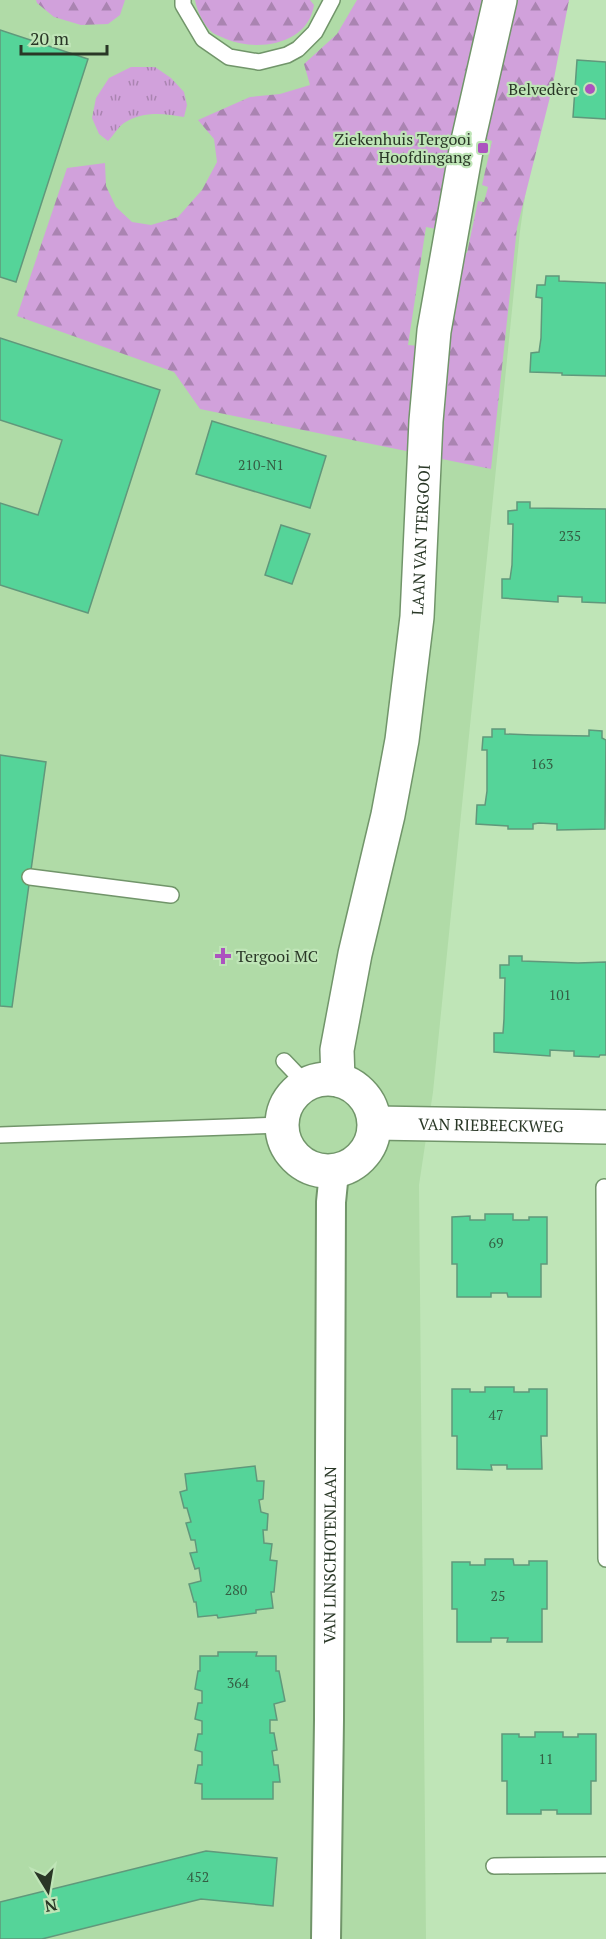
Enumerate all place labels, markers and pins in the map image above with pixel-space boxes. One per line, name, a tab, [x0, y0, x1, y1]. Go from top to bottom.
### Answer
place label: Belvedère	[508, 78, 578, 100]
marker: Belvedère	[583, 82, 597, 96]
place label: Ziekenhuis Tergooi Hoofdingang	[335, 128, 472, 168]
marker: Ziekenhuis Tergooi Hoofdingang	[476, 141, 490, 155]
place label: Tergooi MC	[236, 945, 318, 967]
marker: Tergooi MC	[214, 947, 232, 965]

